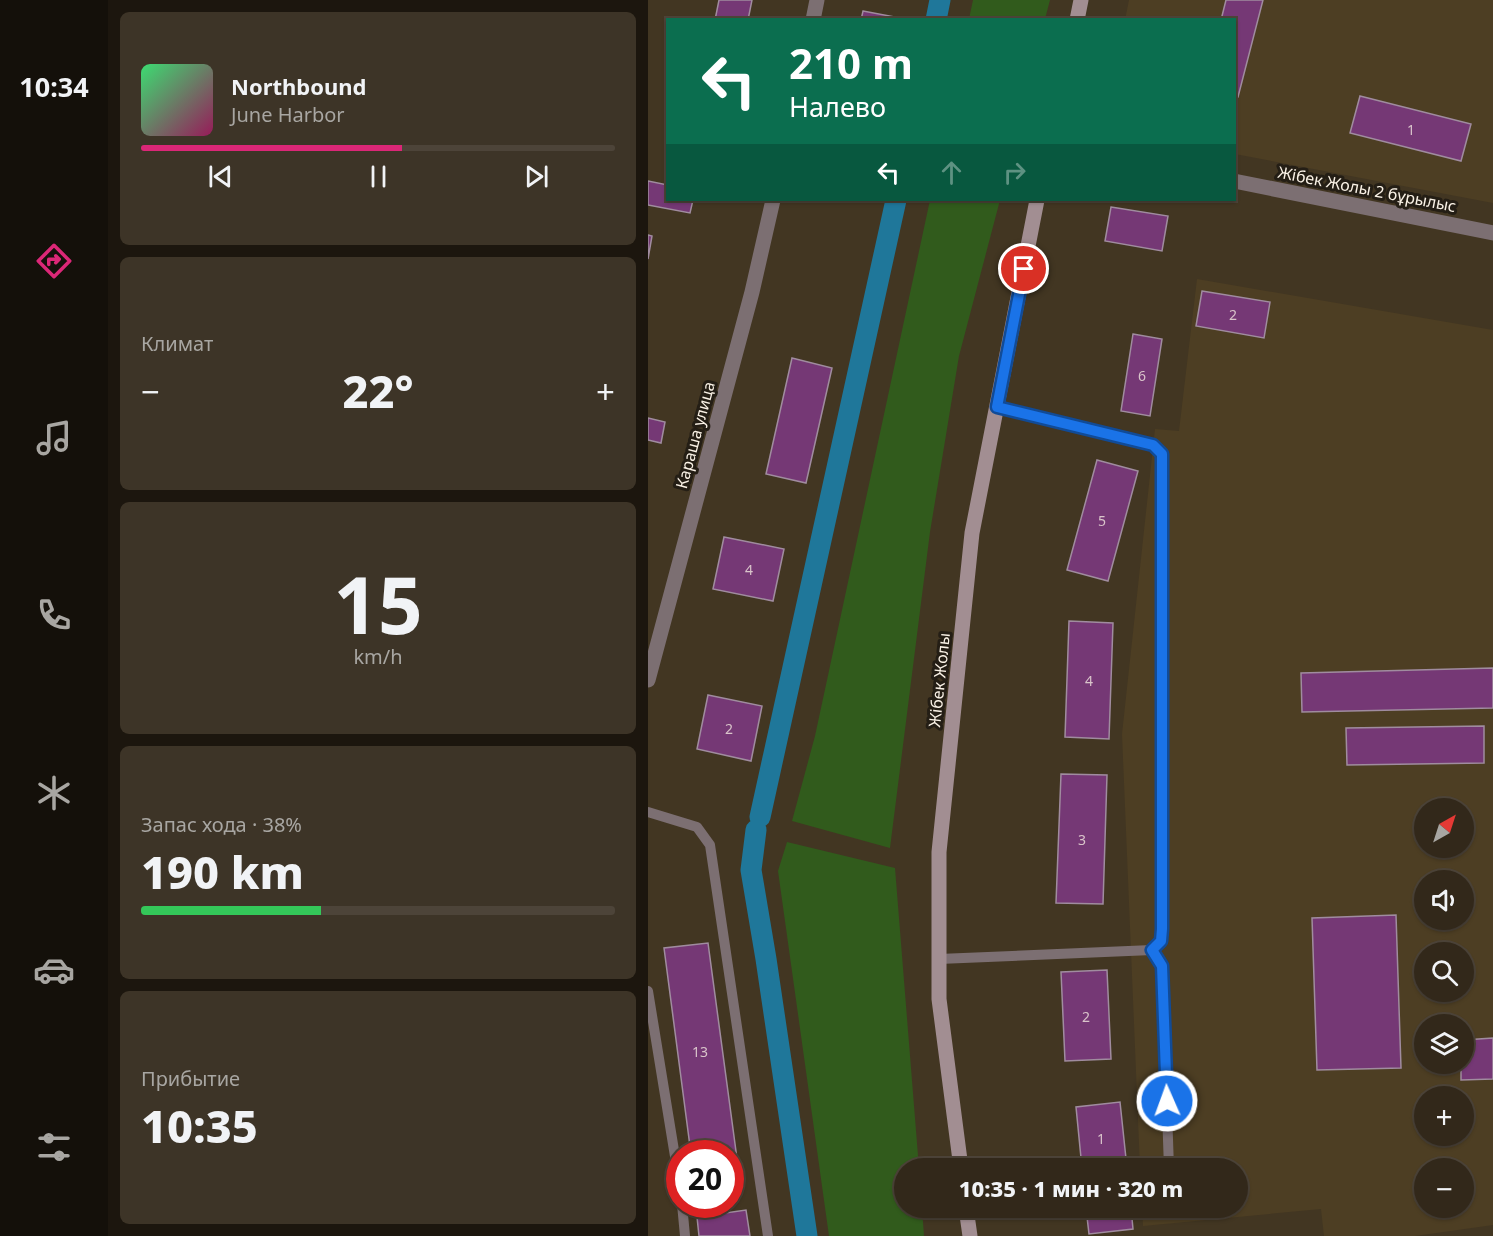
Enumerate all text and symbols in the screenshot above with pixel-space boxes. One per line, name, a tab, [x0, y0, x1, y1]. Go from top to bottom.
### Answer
text: 210 m	[789, 34, 913, 91]
icon: left	[690, 42, 768, 120]
text: 10:34	[19, 68, 89, 105]
text: Northbound	[231, 71, 366, 101]
text: Налево	[789, 88, 886, 125]
text: June Harbor	[231, 101, 345, 128]
house number: 1	[1407, 120, 1415, 139]
icon: left	[872, 156, 905, 189]
icon: ahead	[935, 156, 968, 189]
icon: right	[998, 156, 1031, 189]
icon: previous	[204, 160, 237, 193]
icon: pause	[362, 160, 395, 193]
icon: next	[520, 160, 553, 193]
street label: Жібек Жолы 2 бұрылыс	[1276, 161, 1458, 217]
icon: directions	[33, 240, 75, 282]
pin	[998, 243, 1049, 294]
icon: arrive	[1007, 252, 1040, 285]
house number: 2	[1229, 305, 1237, 324]
text: Климат	[141, 330, 213, 357]
text: 22°	[342, 360, 414, 421]
house number: 6	[1138, 366, 1146, 385]
text: −	[141, 369, 160, 414]
text: +	[596, 369, 615, 414]
street label: Караша улица	[670, 379, 720, 491]
icon: music	[33, 417, 75, 459]
house number: 5	[1098, 511, 1106, 530]
text: 15	[333, 551, 423, 657]
house number: 4	[745, 560, 753, 579]
icon: phone	[33, 594, 75, 636]
street label: Жібек Жолы	[923, 632, 955, 728]
text: km/h	[353, 643, 403, 670]
house number: 4	[1085, 671, 1093, 690]
house number: 2	[725, 719, 733, 738]
icon: climate	[33, 772, 75, 814]
north arrow	[1414, 798, 1474, 858]
map controls	[1414, 798, 1474, 1218]
text: Запас хода · 38%	[141, 811, 302, 838]
house number: 3	[1078, 830, 1086, 849]
text: 190 km	[141, 841, 304, 902]
button: sound	[1414, 870, 1474, 930]
button: search	[1414, 942, 1474, 1002]
icon: car	[33, 949, 75, 991]
house number: 2	[1082, 1007, 1090, 1026]
button: layers	[1414, 1014, 1474, 1074]
house number: 13	[692, 1042, 708, 1061]
text: Прибытие	[141, 1065, 240, 1092]
position arrow	[1135, 1069, 1199, 1133]
button: +	[1414, 1086, 1474, 1146]
text: 10:35	[141, 1095, 258, 1156]
icon: filters	[33, 1126, 75, 1168]
house number: 1	[1097, 1129, 1105, 1148]
speed limit sign: 20	[666, 1140, 744, 1218]
button: −	[1414, 1158, 1474, 1218]
text: 10:35 · 1 мин · 320 m	[959, 1173, 1183, 1203]

